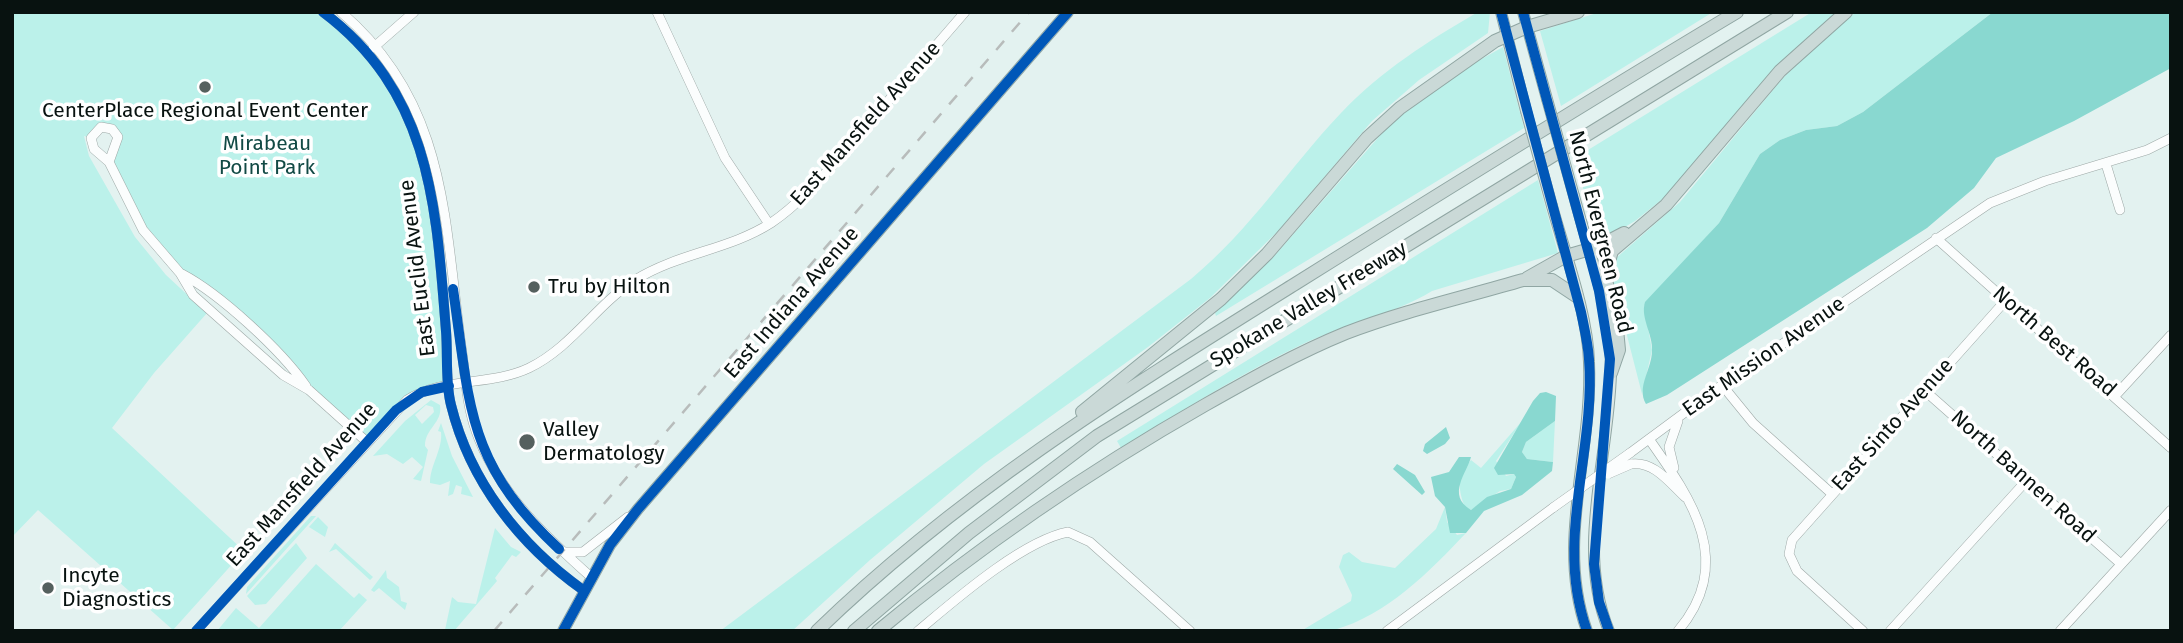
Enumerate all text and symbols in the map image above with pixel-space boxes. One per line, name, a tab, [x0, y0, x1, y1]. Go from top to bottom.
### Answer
street label: East Mansfield Avenue	[786, 37, 946, 211]
marker: CenterPlace Regional Event Center	[197, 79, 213, 95]
place label: CenterPlace Regional Event Center	[42, 98, 368, 124]
street label: North Evergreen Road	[1563, 128, 1637, 336]
park label: Mirabeau Point Park	[219, 131, 315, 181]
street label: East Euclid Avenue	[395, 178, 441, 358]
street label: East Indiana Avenue	[719, 222, 865, 384]
street label: Spokane Valley Freeway	[1206, 236, 1412, 374]
place label: Tru by Hilton	[548, 274, 671, 300]
marker: Tru by Hilton	[526, 279, 542, 295]
street label: North Best Road	[1987, 281, 2121, 403]
street label: East Mission Avenue	[1678, 291, 1850, 423]
street label: East Sinto Avenue	[1827, 354, 1959, 496]
street label: East Mansfield Avenue	[222, 398, 382, 572]
street label: North Bannen Road	[1945, 405, 2101, 549]
place label: Valley Dermatology	[543, 417, 665, 467]
marker: Valley Dermatology	[517, 432, 537, 452]
place label: Incyte Diagnostics	[62, 563, 171, 613]
marker: Incyte Diagnostics	[40, 580, 56, 596]

